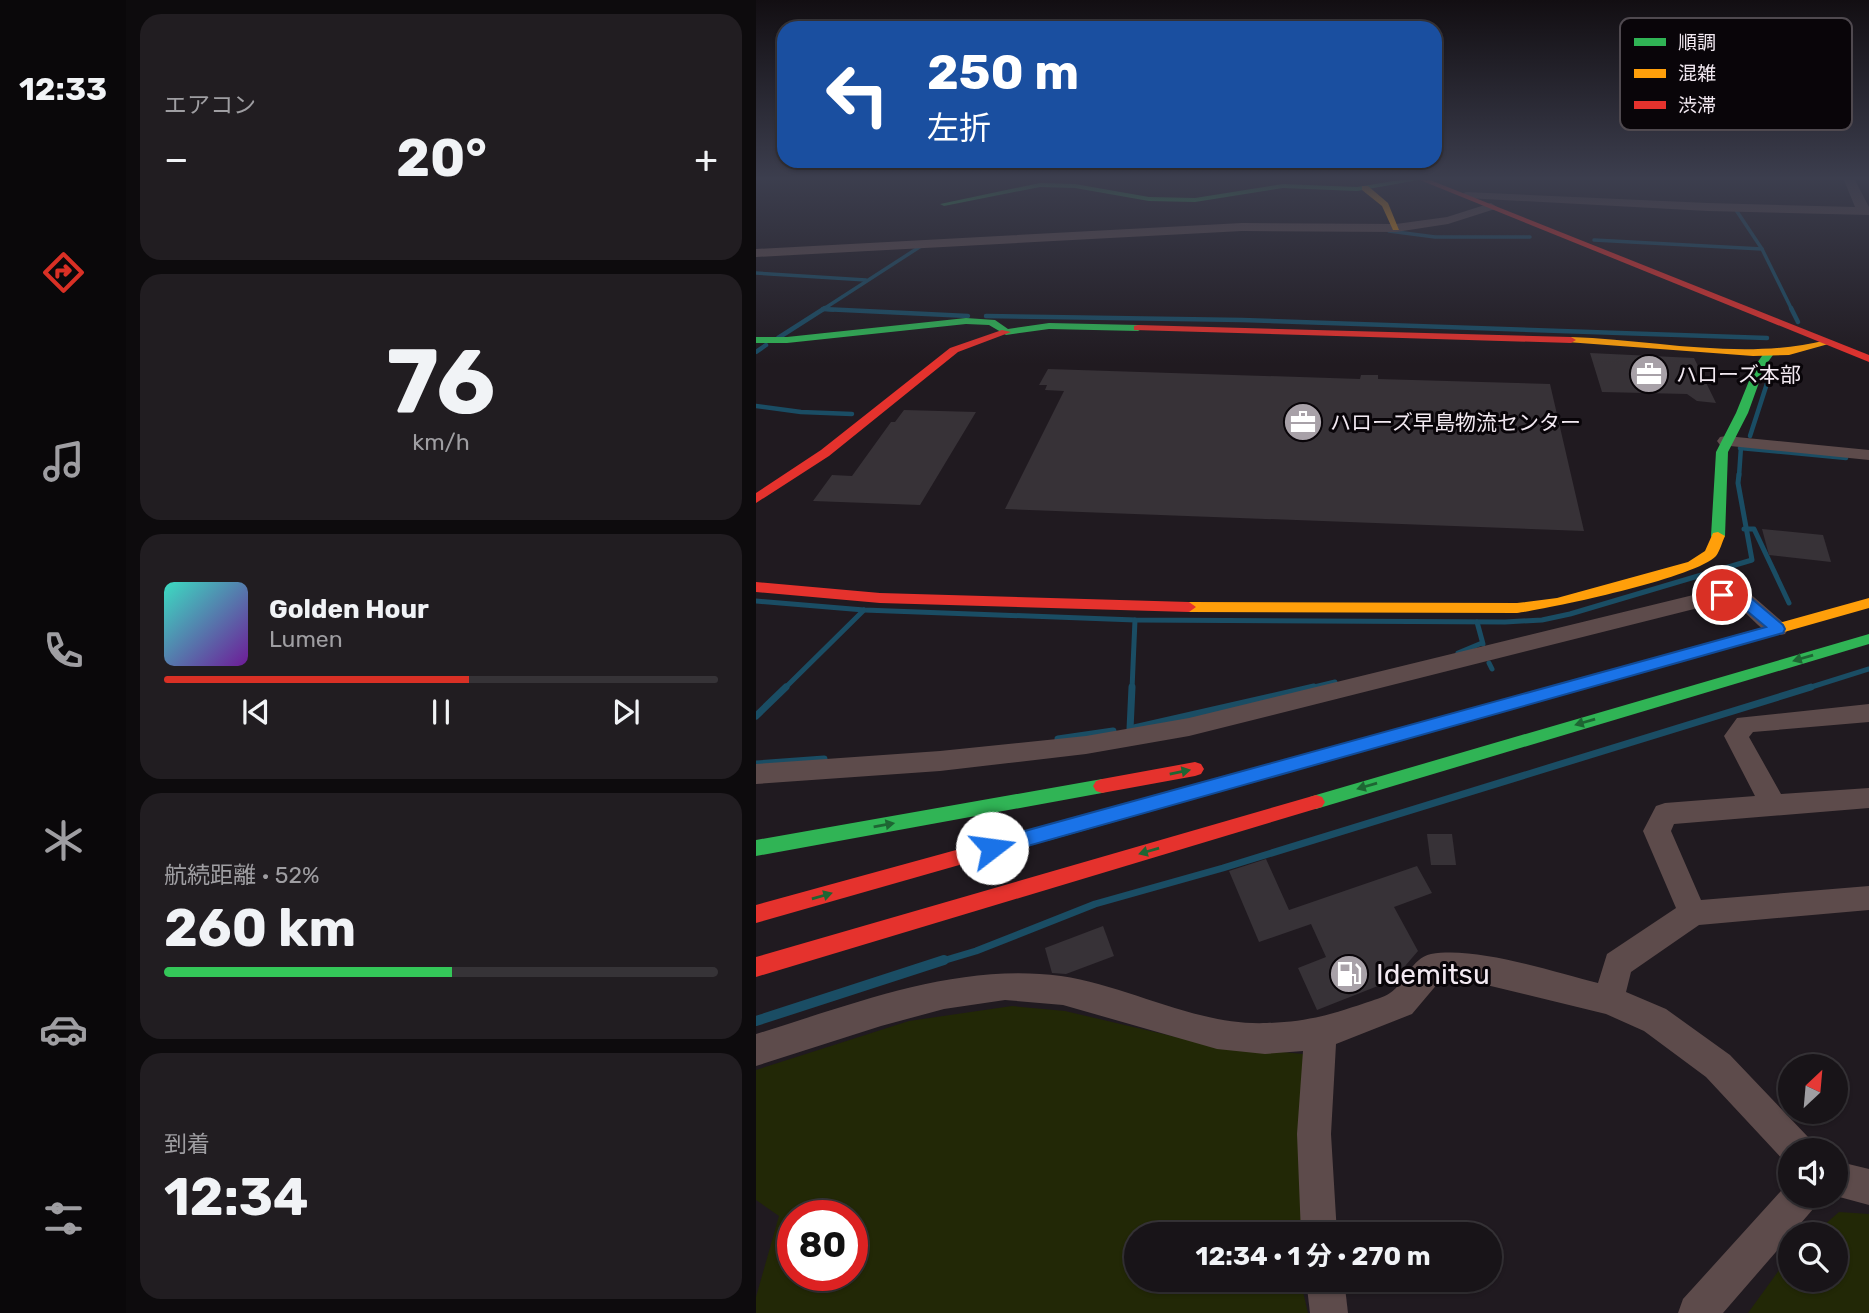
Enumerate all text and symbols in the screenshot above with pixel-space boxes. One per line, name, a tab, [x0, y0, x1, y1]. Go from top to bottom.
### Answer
legend	[1620, 18, 1852, 130]
text: 順調	[1678, 31, 1716, 54]
text: 250 m	[927, 43, 1079, 101]
icon: left	[812, 49, 903, 140]
text: 混雑	[1678, 62, 1716, 85]
text: 12:33	[19, 70, 107, 108]
text: エアコン	[164, 91, 256, 119]
text: 渋滞	[1678, 94, 1716, 117]
text: 左折	[927, 109, 991, 147]
text: 20°	[396, 127, 487, 189]
text: −	[164, 136, 189, 182]
text: +	[694, 136, 718, 182]
icon: directions	[39, 248, 88, 297]
text: 76	[386, 328, 496, 436]
office icon: ハローズ本部	[1628, 353, 1670, 395]
place label: ハローズ本部	[1676, 362, 1801, 387]
office icon: ハローズ早島物流センター	[1282, 401, 1324, 443]
place label: ハローズ早島物流センター	[1330, 410, 1581, 435]
text: km/h	[412, 428, 470, 456]
icon: music	[39, 437, 88, 486]
pin	[1692, 565, 1752, 625]
icon: arrive	[1703, 576, 1741, 614]
text: Golden Hour	[269, 594, 429, 625]
text: Lumen	[269, 625, 343, 653]
icon: phone	[39, 626, 88, 675]
one-way arrow	[1792, 653, 1814, 664]
icon: previous	[237, 693, 275, 731]
icon: pause	[422, 693, 460, 731]
icon: next	[607, 693, 645, 731]
one-way arrow	[1574, 717, 1595, 727]
one-way arrow	[1169, 766, 1191, 777]
one-way arrow	[1356, 782, 1377, 792]
position arrow	[955, 811, 1029, 885]
icon: climate	[39, 816, 88, 865]
one-way arrow	[873, 819, 895, 830]
one-way arrow	[1138, 846, 1159, 856]
text: 航続距離 · 52%	[164, 861, 320, 889]
one-way arrow	[811, 890, 833, 901]
text: 260 km	[164, 897, 356, 959]
fuel station icon: Idemitsu	[1328, 953, 1370, 995]
place label: Idemitsu	[1376, 958, 1490, 991]
icon: car	[39, 1005, 88, 1054]
north arrow	[1778, 1054, 1848, 1124]
map controls	[1778, 1054, 1848, 1292]
text: 到着	[164, 1130, 210, 1158]
button: sound	[1778, 1138, 1848, 1208]
text: 12:34	[164, 1166, 309, 1228]
icon: filters	[39, 1194, 88, 1243]
speed limit sign: 80	[777, 1200, 868, 1291]
button: search	[1778, 1222, 1848, 1292]
text: 12:34 · 1 分 · 270 m	[1196, 1241, 1430, 1272]

